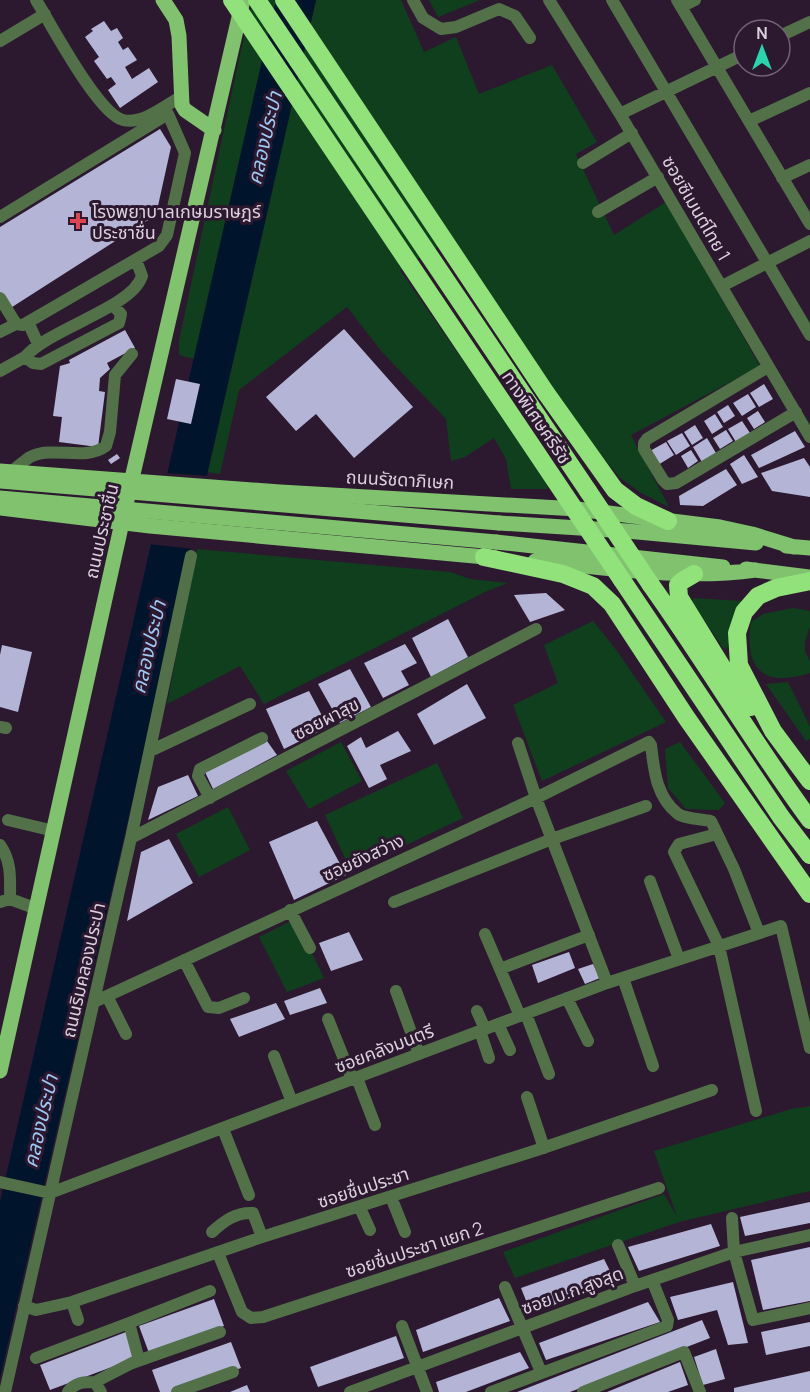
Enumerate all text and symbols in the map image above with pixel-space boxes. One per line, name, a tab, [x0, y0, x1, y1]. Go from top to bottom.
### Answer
north arrow	[732, 18, 792, 78]
text: N	[756, 22, 768, 44]
water label: คลองประปา	[240, 88, 288, 187]
street label: ซอยซีเมนต์ไทย 1	[657, 151, 737, 265]
place label: โรงพยาบาลเกษมราษฎร์ ประชาชื่น	[92, 199, 262, 244]
marker: โรงพยาบาลเกษมราษฎร์ ประชาชื่น	[69, 212, 87, 230]
street label: ทางพิเศษศรีรัช	[497, 366, 577, 468]
street label: ถนนรัชดาภิเษก	[345, 464, 455, 494]
street label: ถนนประชาชื่น	[78, 481, 124, 581]
water label: คลองประปา	[124, 597, 172, 696]
street label: ซอยผาสุข	[289, 691, 363, 745]
street label: ซอยยังสว่าง	[318, 828, 408, 886]
street label: ถนนริมคลองประปา	[56, 900, 110, 1040]
street label: ซอยคลังมนตรี	[331, 1018, 437, 1078]
water label: คลองประปา	[16, 1071, 64, 1170]
street label: ซอยชื่นประชา	[314, 1161, 412, 1213]
street label: ซอยชื่นประชา แยก 2	[342, 1215, 486, 1283]
street label: ซอย บ.ก.สูงสุด	[518, 1260, 627, 1320]

